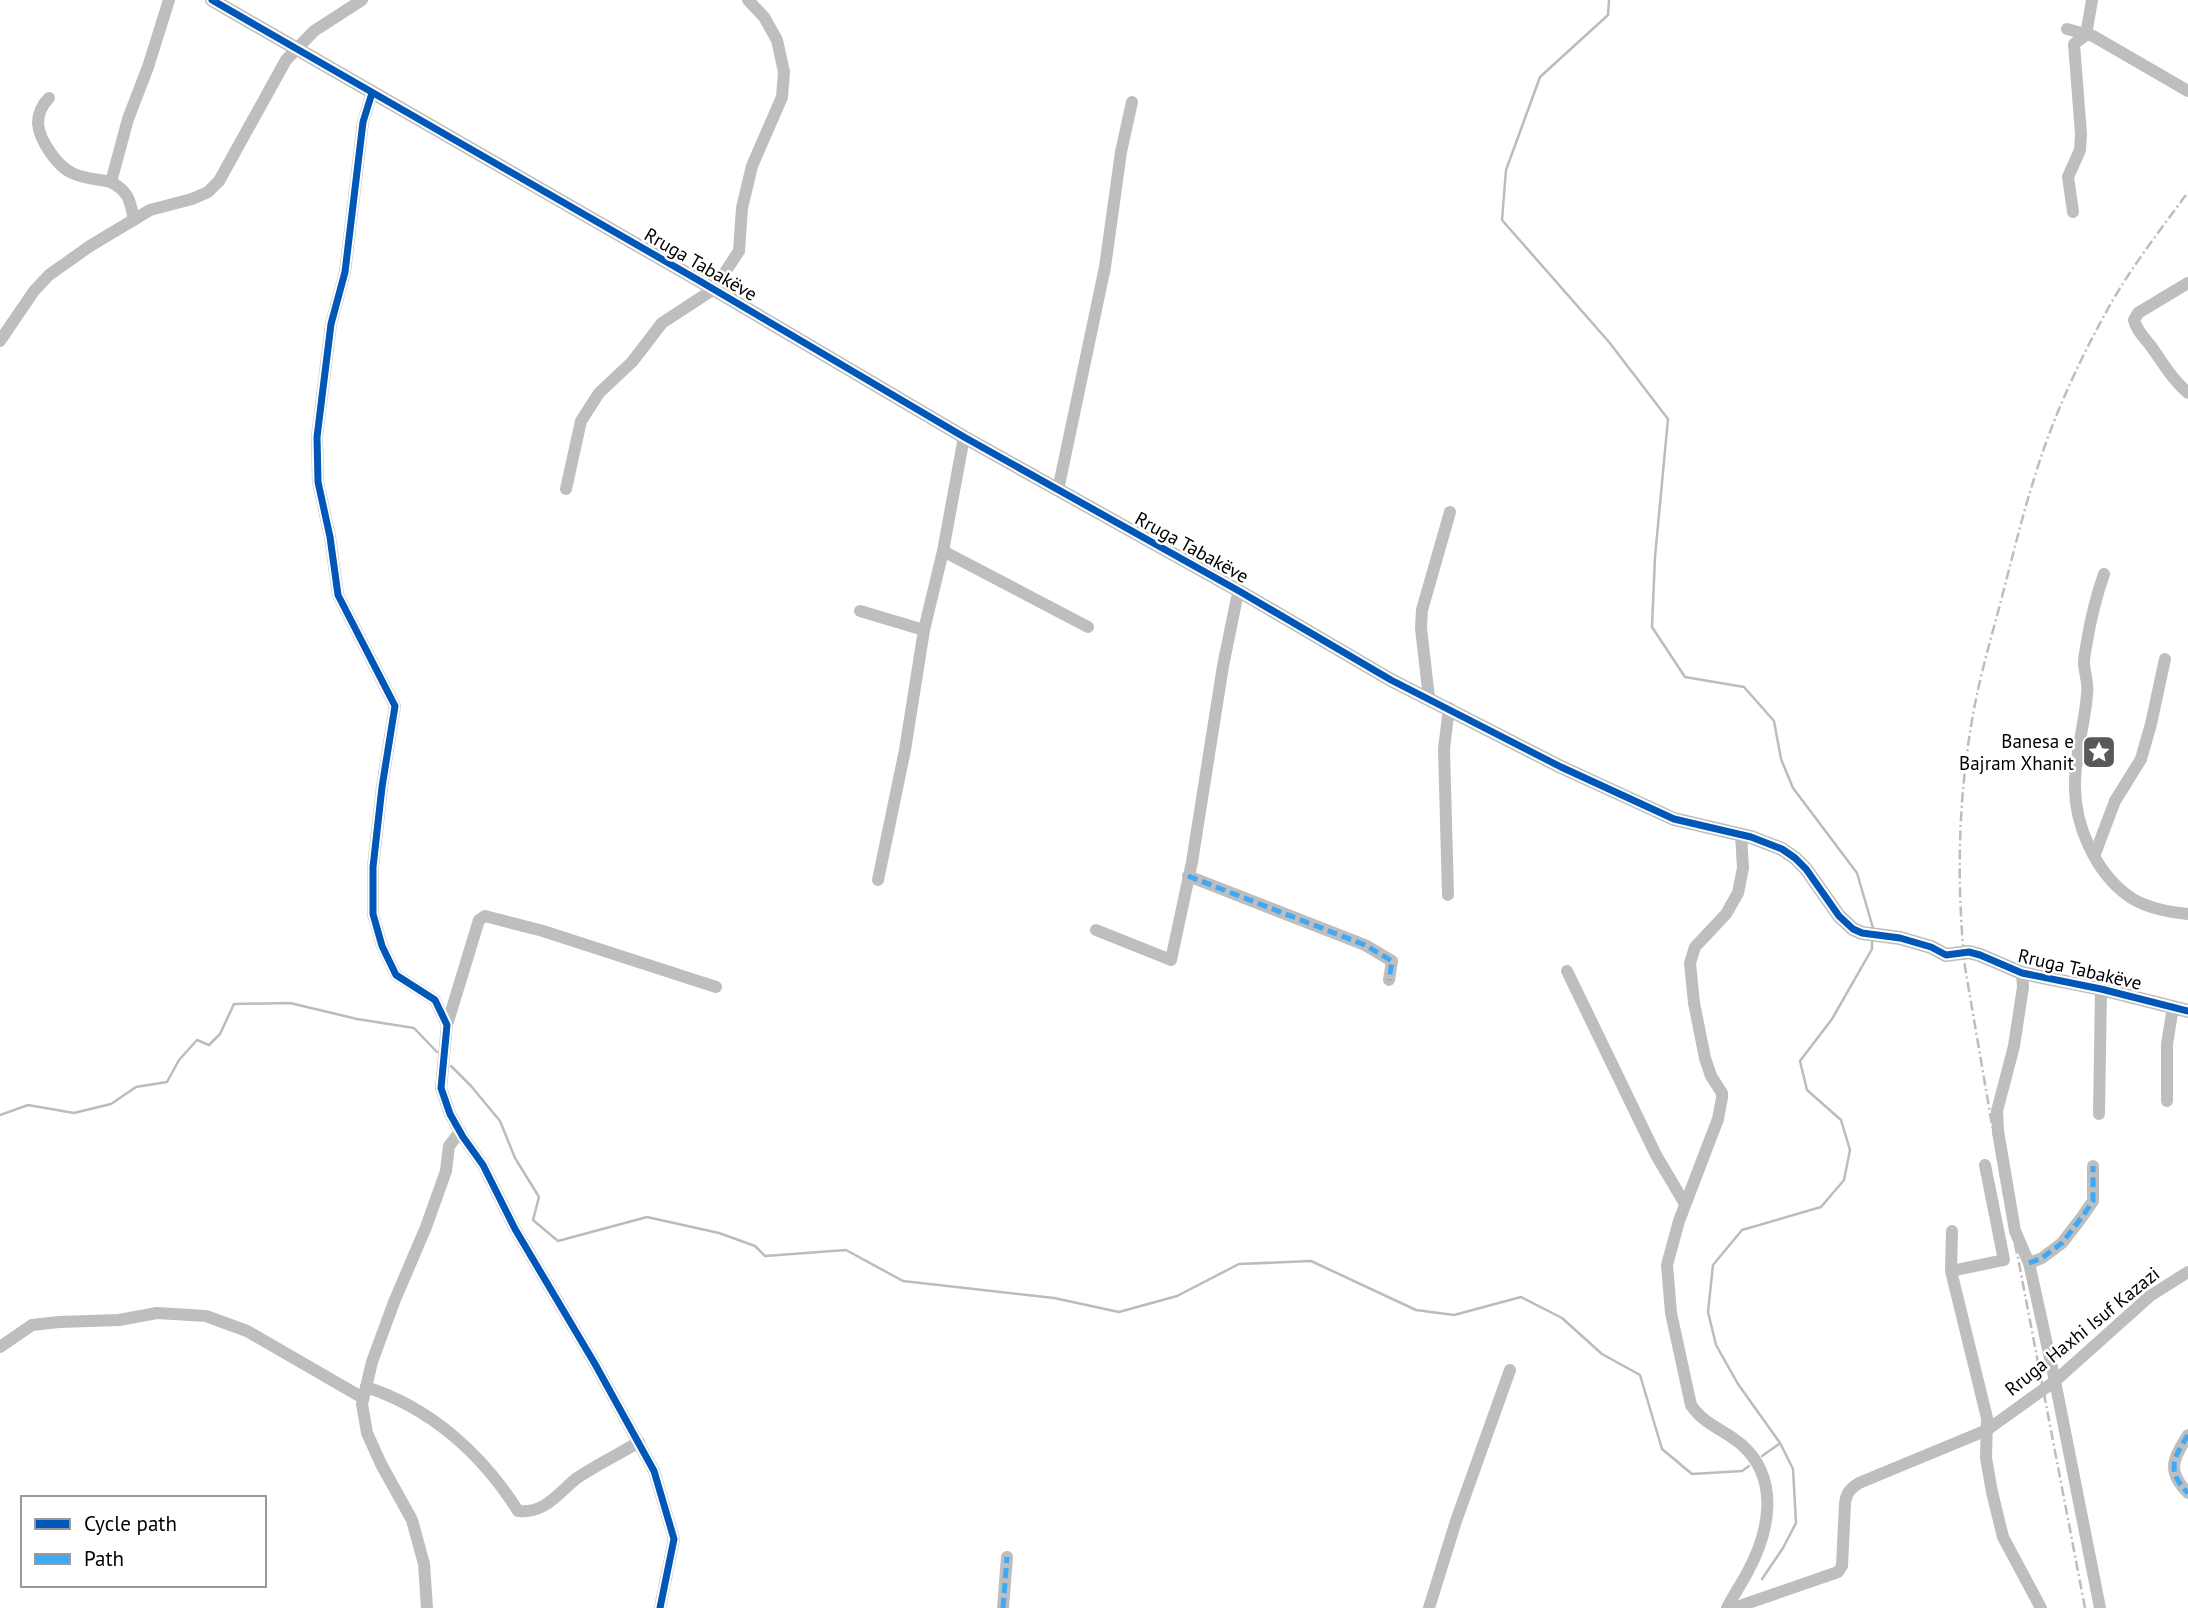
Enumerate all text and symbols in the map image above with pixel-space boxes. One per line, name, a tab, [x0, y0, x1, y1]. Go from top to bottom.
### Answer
street label: Rruga Tabakëve	[640, 222, 762, 306]
street label: Rruga Tabakëve	[1131, 506, 1253, 588]
place label: Banesa e Bajram Xhanit	[1959, 729, 2075, 775]
place icon: Banesa e Bajram Xhanit	[2080, 733, 2118, 771]
street label: Rruga Tabakëve	[2016, 943, 2144, 995]
street label: Rruga Haxhi Isuf Kazazi	[2000, 1261, 2164, 1401]
legend	[21, 1496, 266, 1587]
text: Cycle path	[84, 1510, 177, 1537]
text: Path	[84, 1545, 124, 1572]

